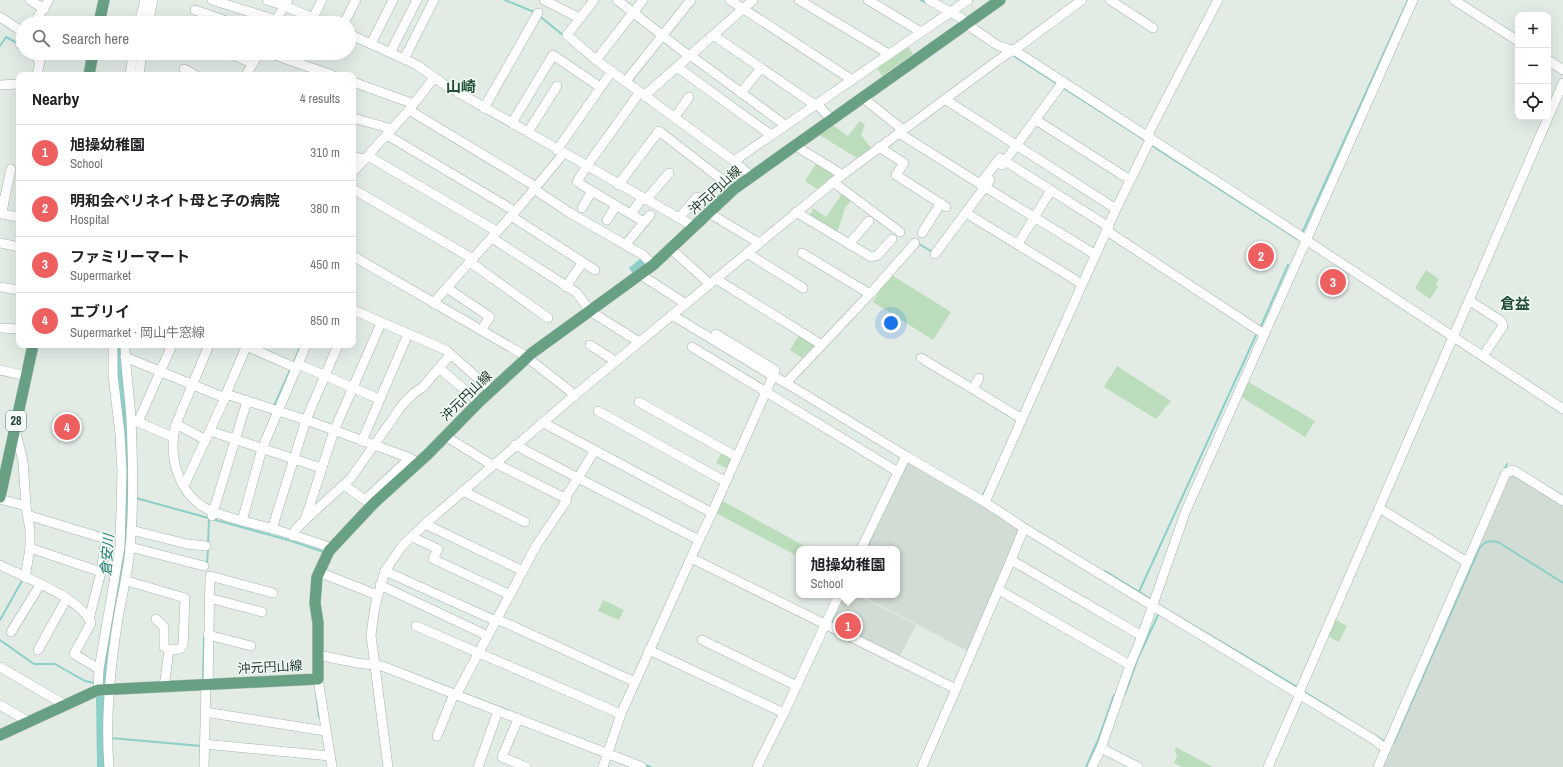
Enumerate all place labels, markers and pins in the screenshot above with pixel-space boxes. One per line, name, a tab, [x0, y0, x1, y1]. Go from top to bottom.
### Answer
pin: 2	[1248, 241, 1274, 271]
pin: 3	[1320, 267, 1346, 297]
pin: 4	[54, 412, 80, 442]
pin: 1	[835, 611, 861, 641]

